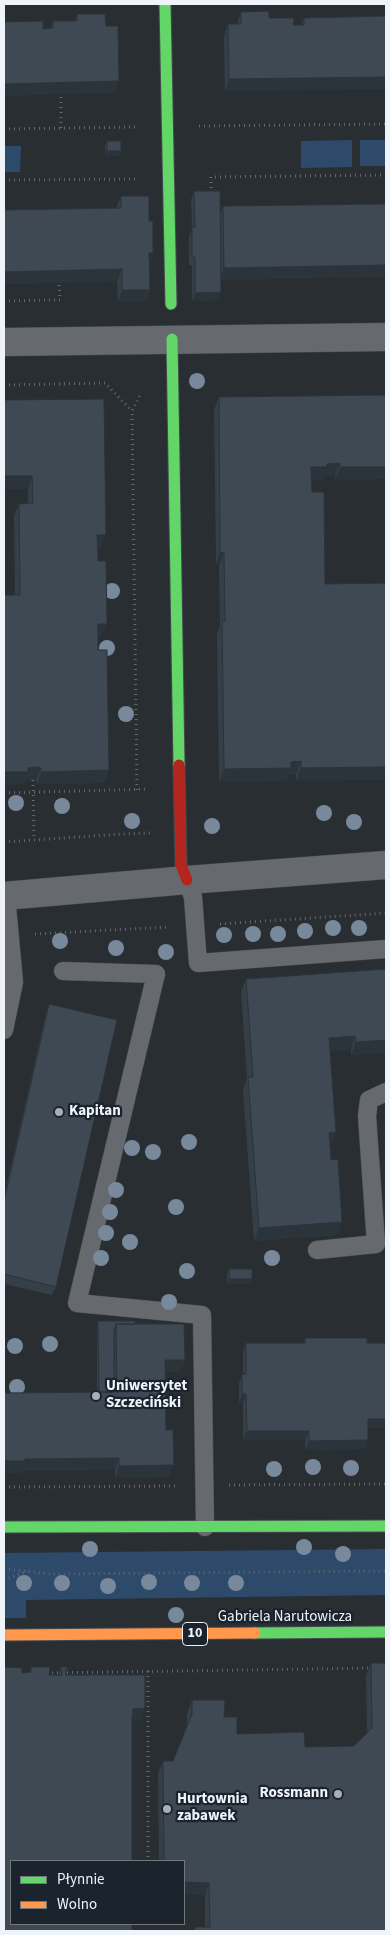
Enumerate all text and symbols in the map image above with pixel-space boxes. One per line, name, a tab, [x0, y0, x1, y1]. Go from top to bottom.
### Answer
place label: Kapitan	[69, 1103, 121, 1121]
marker: Kapitan	[53, 1106, 65, 1118]
place label: Uniwersytet Szczeciński	[106, 1378, 187, 1413]
marker: Uniwersytet Szczeciński	[90, 1390, 102, 1402]
street label: Gabriela Narutowicza	[218, 1609, 352, 1627]
road number: 10	[182, 1622, 208, 1646]
place label: Rossmann	[259, 1785, 328, 1803]
marker: Rossmann	[332, 1788, 344, 1800]
place label: Hurtownia zabawek	[177, 1791, 248, 1826]
marker: Hurtownia zabawek	[161, 1803, 173, 1815]
legend	[10, 1860, 185, 1925]
text: Płynnie	[57, 1869, 105, 1890]
text: Wolno	[57, 1894, 97, 1915]

